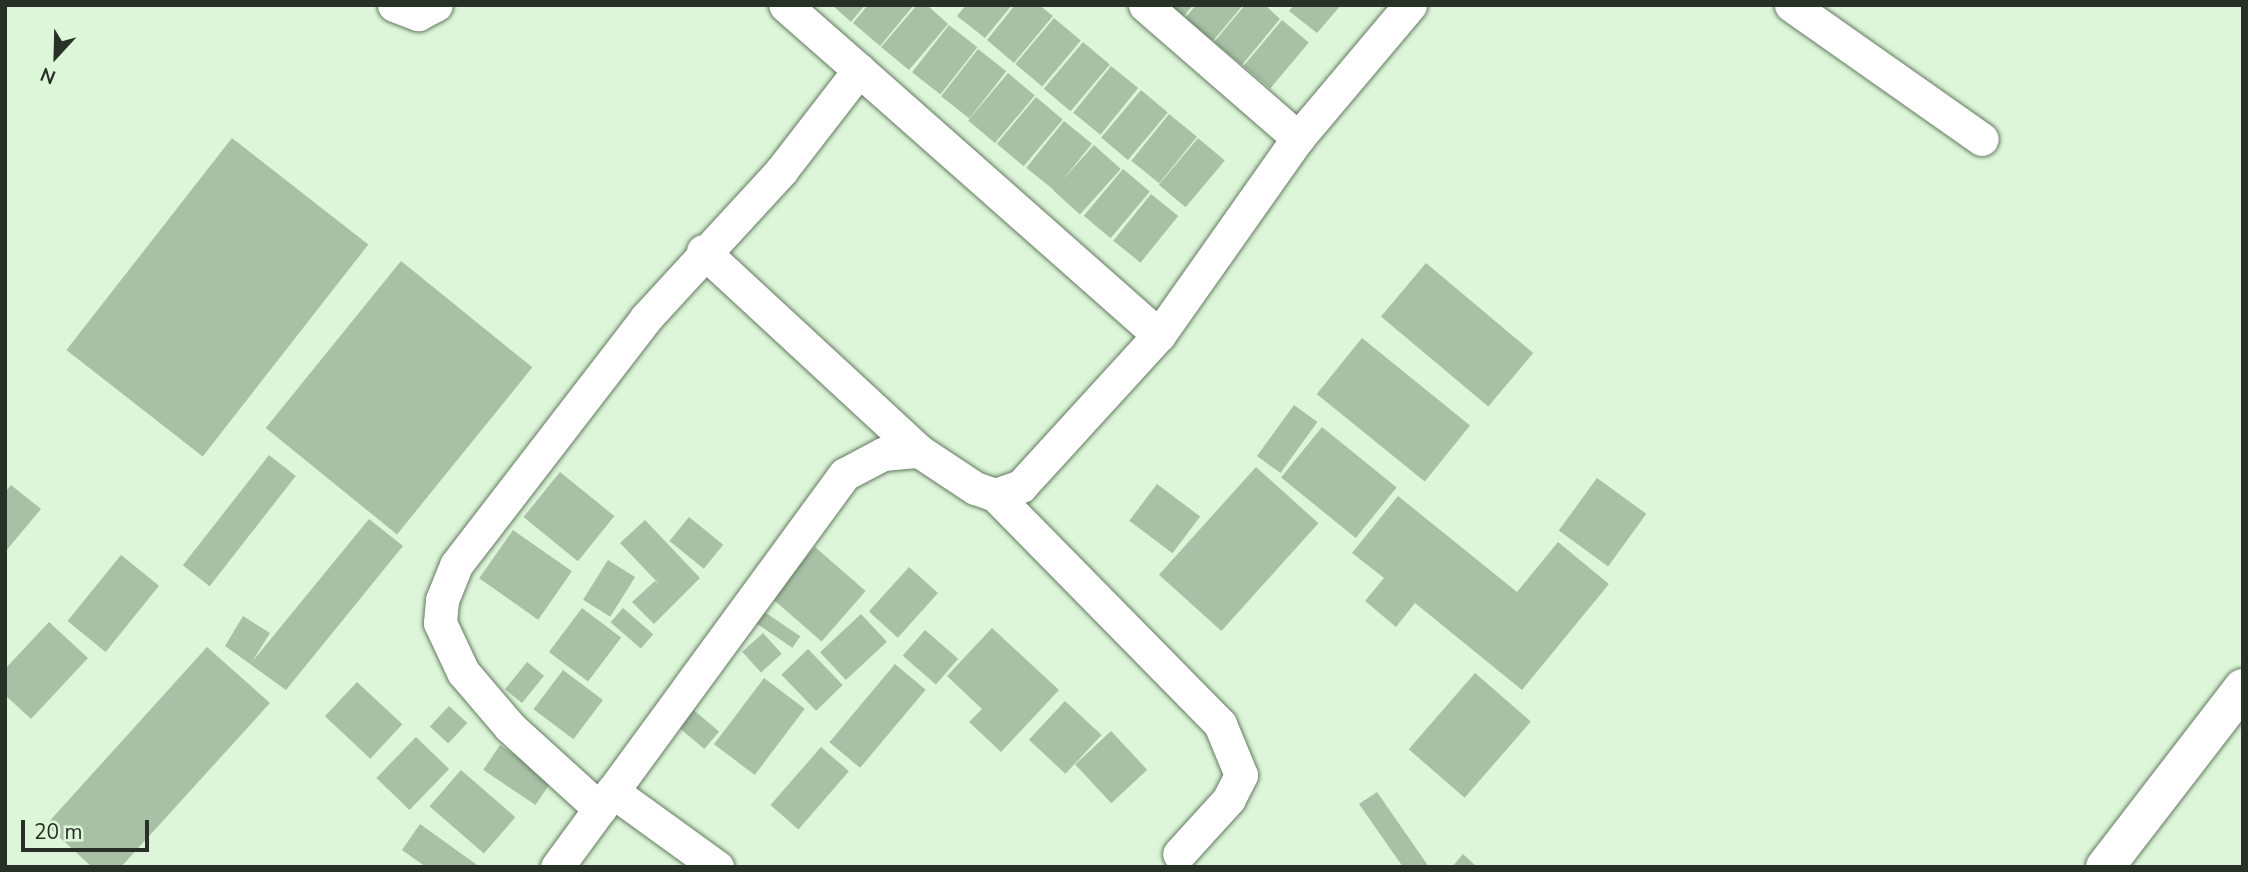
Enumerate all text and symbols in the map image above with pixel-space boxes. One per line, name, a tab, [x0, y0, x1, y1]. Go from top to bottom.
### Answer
north arrow	[21, 21, 91, 91]
text: N	[37, 61, 60, 90]
scale bar	[24, 806, 152, 850]
text: 20 m	[34, 818, 83, 846]

